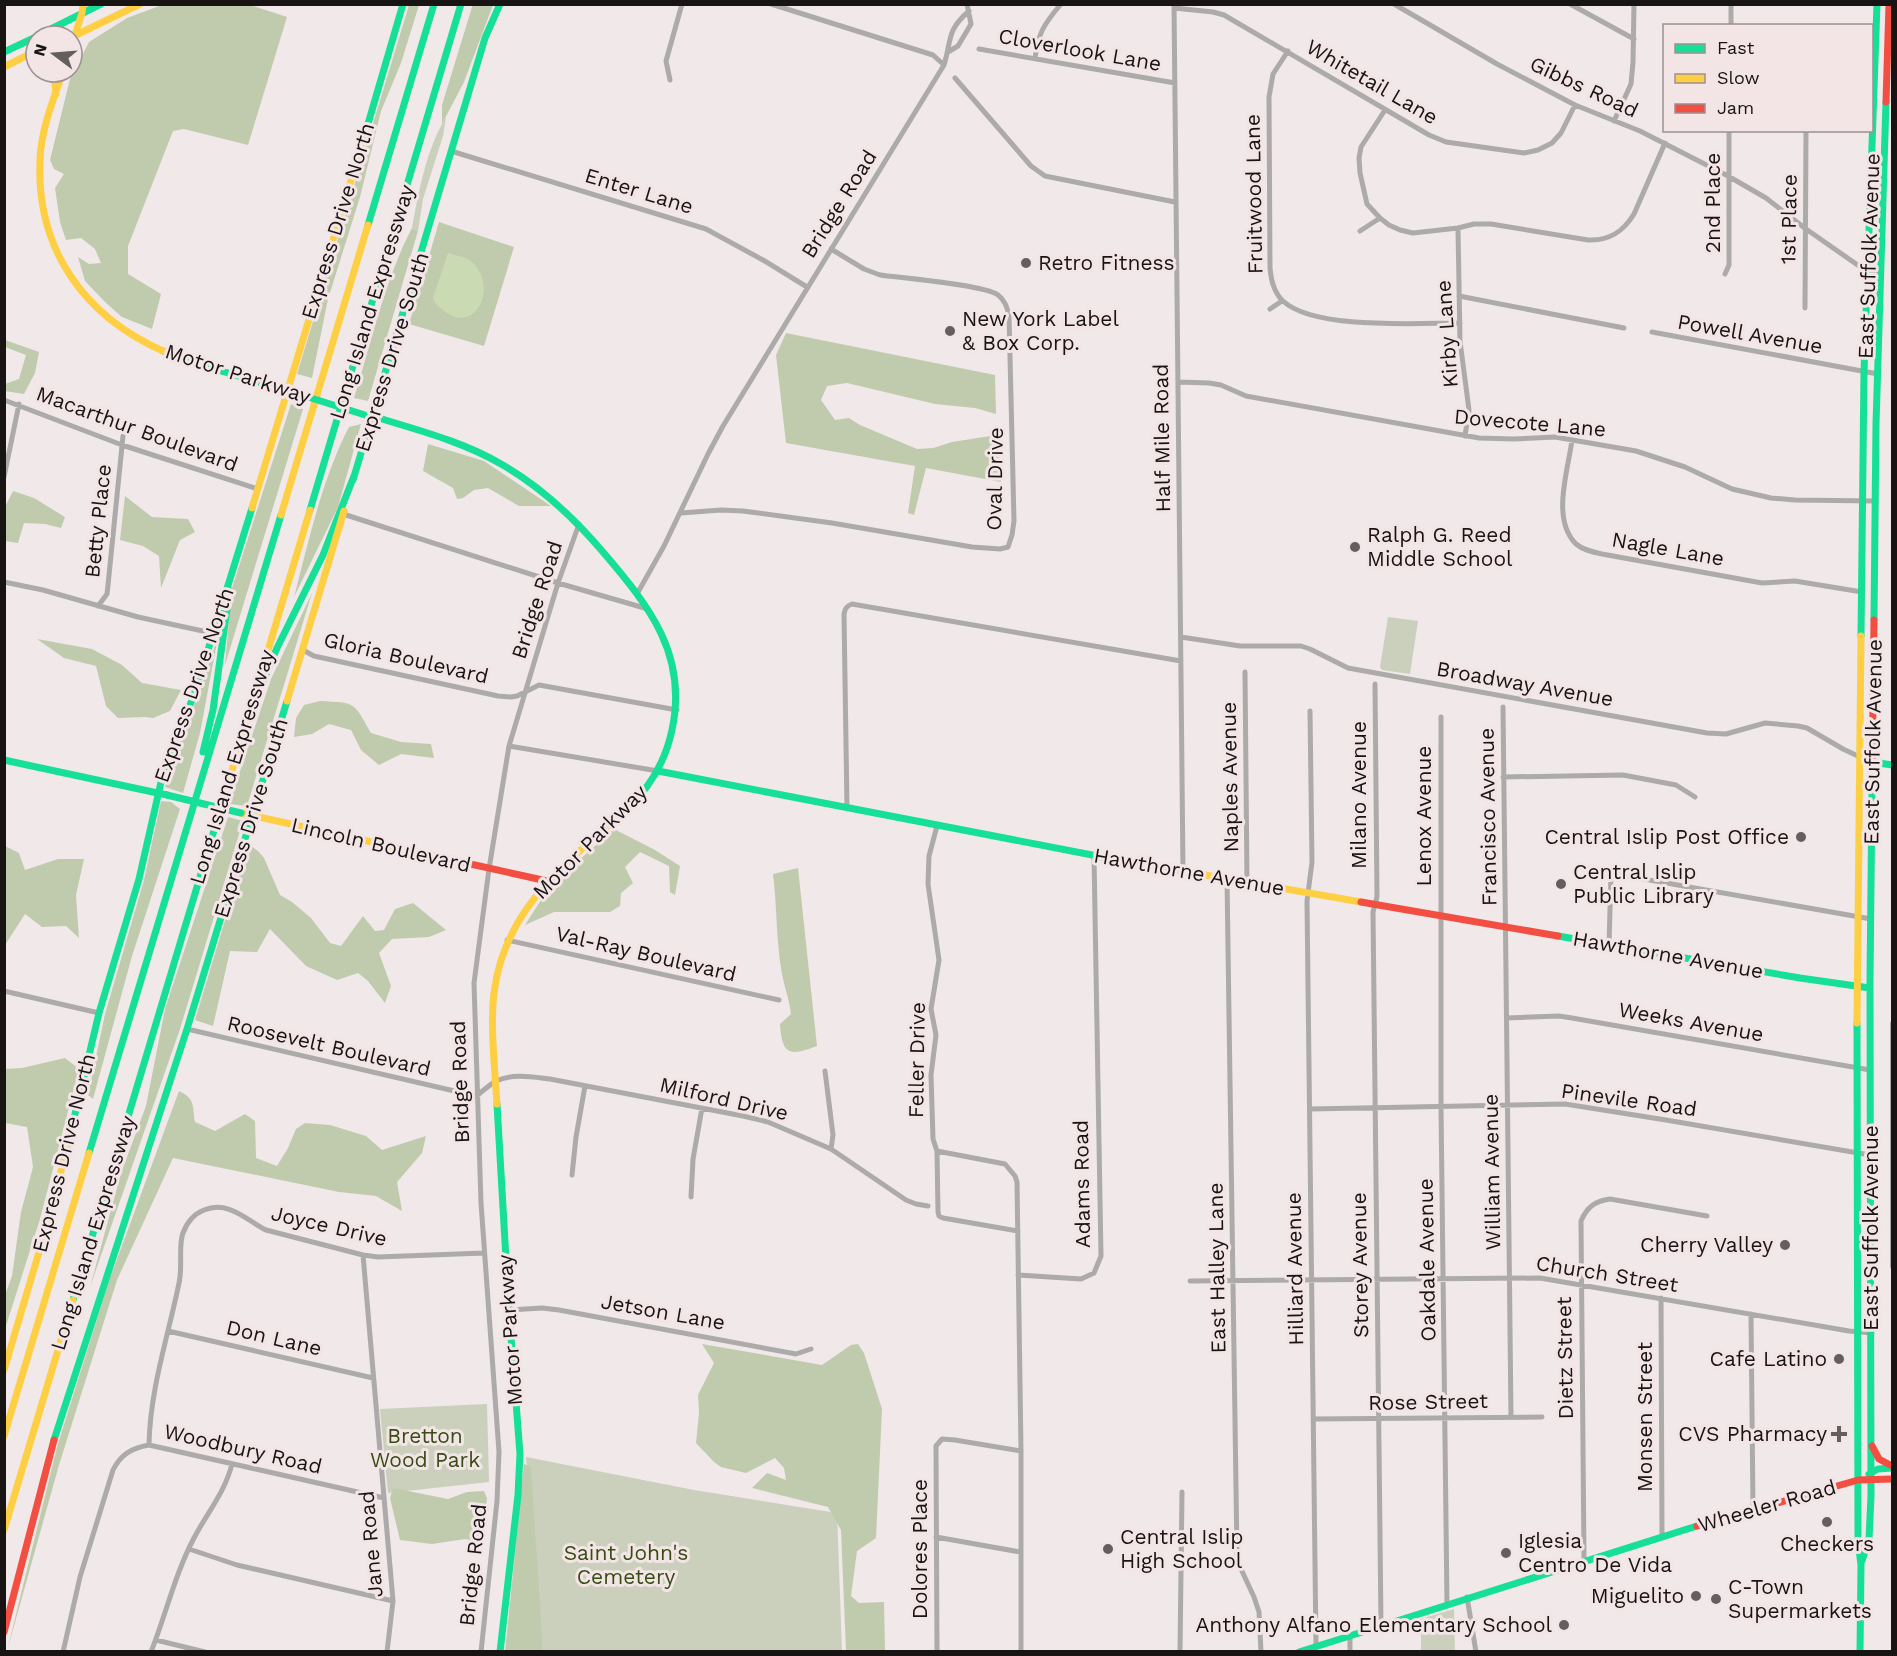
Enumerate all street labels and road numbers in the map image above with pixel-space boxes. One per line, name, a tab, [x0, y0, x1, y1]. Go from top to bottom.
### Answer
street label: Cloverlook Lane	[997, 23, 1163, 76]
street label: Whitetail Lane	[1302, 34, 1443, 129]
street label: Gibbs Road	[1526, 51, 1642, 123]
street label: Fruitwood Lane	[1240, 114, 1267, 274]
street label: Express Drive North	[296, 119, 379, 322]
street label: Bridge Road	[795, 145, 882, 262]
street label: 2nd Place	[1700, 153, 1725, 253]
street label: East Suffolk Avenue	[1852, 153, 1885, 359]
street label: Enter Lane	[582, 162, 696, 219]
street label: 1st Place	[1775, 174, 1802, 264]
street label: Long Island Expressway	[324, 181, 419, 422]
street label: Express Drive South	[349, 249, 434, 455]
street label: Kirby Lane	[1430, 279, 1463, 389]
street label: Powell Avenue	[1676, 308, 1825, 359]
street label: Motor Parkway	[162, 338, 314, 409]
street label: Half Mile Road	[1148, 363, 1175, 513]
street label: Macarthur Boulevard	[33, 380, 241, 477]
street label: Dovecote Lane	[1453, 403, 1607, 442]
street label: Oval Drive	[981, 427, 1008, 531]
street label: Betty Place	[79, 463, 116, 579]
street label: Nagle Lane	[1610, 526, 1726, 571]
street label: Bridge Road	[506, 538, 567, 662]
street label: Express Drive North	[148, 584, 239, 786]
street label: Gloria Boulevard	[321, 626, 491, 689]
street label: East Suffolk Avenue	[1858, 639, 1887, 845]
street label: Long Island Expressway	[184, 646, 279, 887]
street label: Broadway Avenue	[1435, 656, 1615, 711]
street label: Naples Avenue	[1216, 702, 1243, 852]
street label: Express Drive South	[208, 715, 293, 921]
street label: Milano Avenue	[1346, 721, 1371, 869]
street label: Francisco Avenue	[1473, 728, 1502, 906]
street label: Lenox Avenue	[1411, 746, 1436, 886]
street label: Motor Parkway	[527, 779, 652, 904]
street label: Lincoln Boulevard	[289, 812, 473, 877]
street label: Hawthorne Avenue	[1092, 842, 1286, 901]
street label: Val-Ray Boulevard	[553, 921, 739, 986]
street label: Hawthorne Avenue	[1571, 925, 1765, 984]
street label: Weeks Avenue	[1617, 996, 1766, 1047]
street label: Feller Drive	[903, 1002, 930, 1118]
street label: Roosevelt Boulevard	[225, 1010, 433, 1081]
street label: Bridge Road	[445, 1020, 474, 1144]
street label: Express Drive North	[27, 1051, 100, 1255]
street label: Milford Drive	[657, 1072, 791, 1125]
street label: Pinevile Road	[1560, 1078, 1698, 1121]
street label: William Avenue	[1478, 1093, 1505, 1251]
street label: Long Island Expressway	[45, 1112, 140, 1353]
street label: Adams Road	[1068, 1120, 1095, 1248]
street label: East Suffolk Avenue	[1858, 1125, 1883, 1331]
street label: Oakdale Avenue	[1413, 1178, 1440, 1342]
street label: East Halley Lane	[1203, 1182, 1230, 1354]
street label: Hilliard Avenue	[1281, 1192, 1308, 1346]
street label: Storey Avenue	[1346, 1192, 1373, 1338]
street label: Joyce Drive	[269, 1200, 389, 1251]
street label: Church Street	[1534, 1250, 1680, 1297]
street label: Motor Parkway	[492, 1253, 527, 1406]
street label: Jetson Lane	[599, 1288, 727, 1335]
street label: Dietz Street	[1551, 1296, 1578, 1420]
street label: Don Lane	[224, 1314, 324, 1361]
street label: Monsen Street	[1632, 1342, 1657, 1492]
street label: Rose Street	[1368, 1388, 1488, 1415]
street label: Woodbury Road	[162, 1418, 324, 1479]
street label: Wheeler Road	[1695, 1474, 1839, 1537]
street label: Dolores Place	[907, 1479, 932, 1619]
street label: Jane Road	[353, 1490, 388, 1598]
street label: Bridge Road	[454, 1503, 491, 1627]

